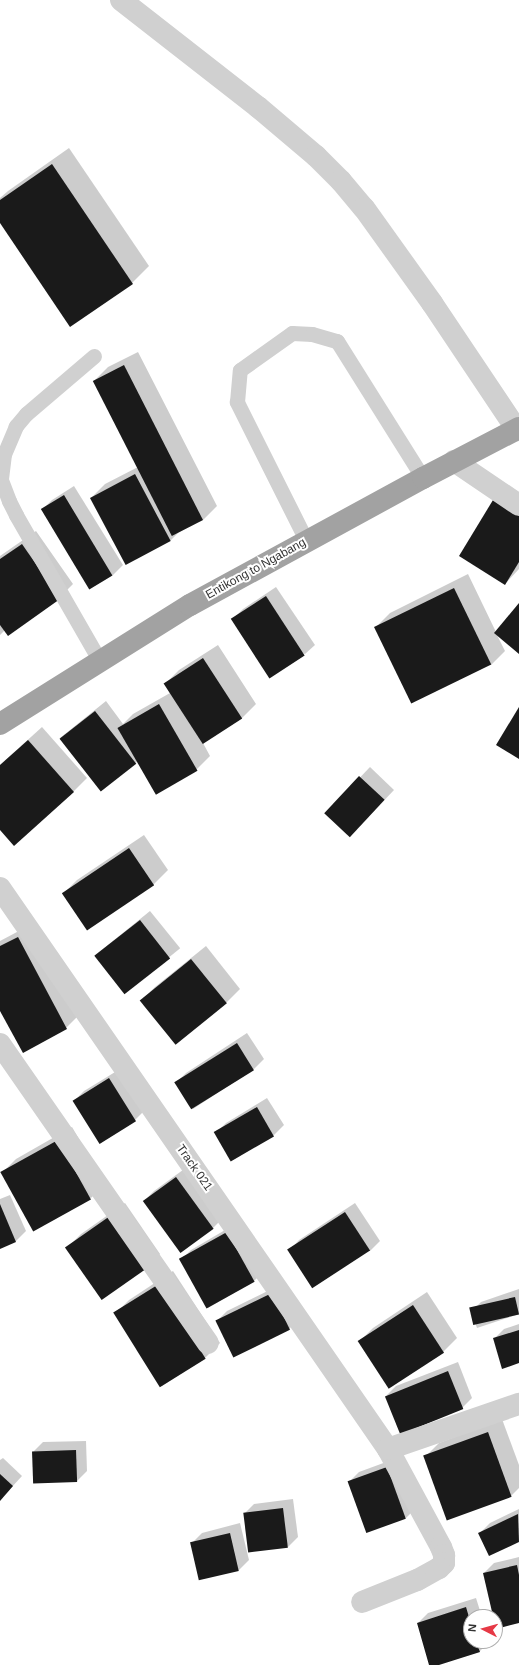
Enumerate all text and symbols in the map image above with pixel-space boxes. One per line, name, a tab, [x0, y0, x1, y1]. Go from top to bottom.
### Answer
street label: Entikong to Ngabang	[203, 536, 309, 602]
street label: Track 021	[173, 1142, 215, 1194]
north arrow	[463, 1609, 503, 1649]
text: N	[466, 1623, 478, 1632]

